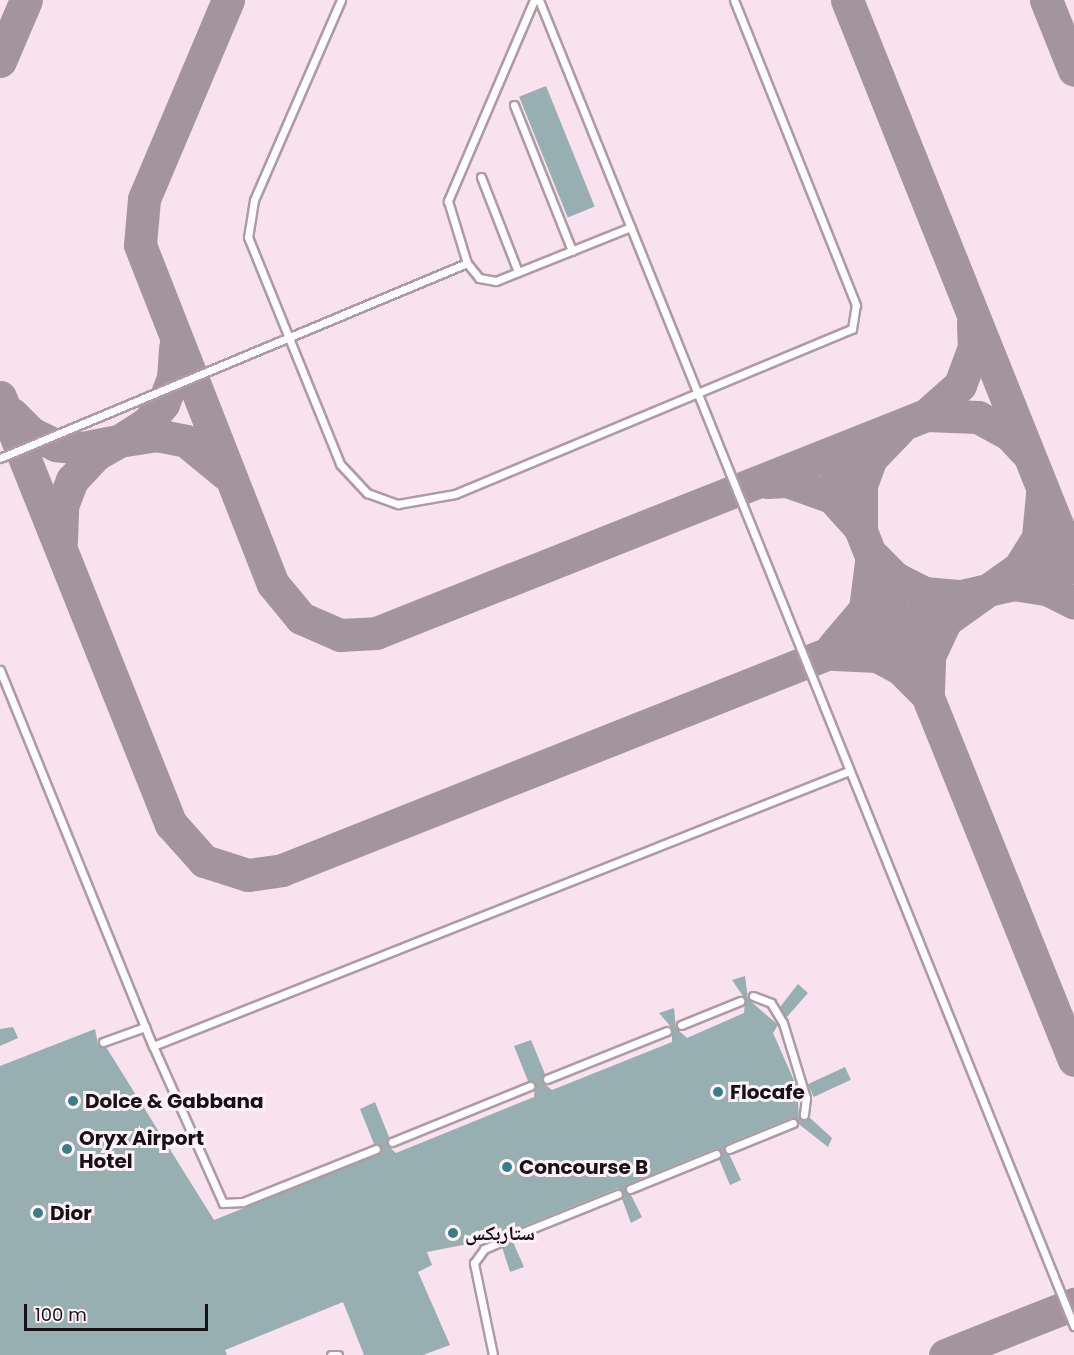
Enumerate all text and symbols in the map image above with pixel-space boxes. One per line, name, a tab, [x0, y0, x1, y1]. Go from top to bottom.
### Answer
place label: Flocafe	[730, 1080, 805, 1104]
marker: Flocafe	[711, 1085, 725, 1099]
place label: Dolce & Gabbana	[85, 1089, 264, 1113]
marker: Dolce & Gabbana	[66, 1094, 80, 1108]
place label: Oryx Airport Hotel	[79, 1126, 204, 1173]
marker: Oryx Airport Hotel	[60, 1142, 74, 1156]
place label: Concourse B	[519, 1155, 648, 1179]
marker: Concourse B	[500, 1160, 514, 1174]
place label: Dior	[50, 1201, 92, 1225]
marker: Dior	[31, 1206, 45, 1220]
place label: ستاربكس	[465, 1221, 535, 1245]
marker: ستاربكس	[446, 1226, 460, 1240]
scale bar	[27, 1292, 212, 1330]
text: 100 m	[35, 1302, 87, 1327]

